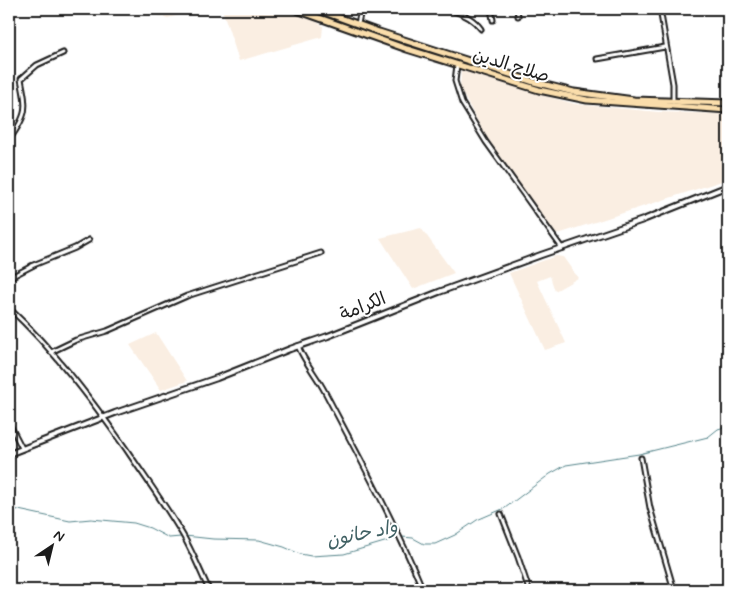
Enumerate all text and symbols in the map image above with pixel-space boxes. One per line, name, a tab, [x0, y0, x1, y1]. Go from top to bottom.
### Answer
street label: صلاح الدين	[470, 43, 552, 89]
street label: الكرامة	[336, 287, 390, 327]
water label: واد حانون	[324, 514, 400, 554]
north arrow	[28, 522, 78, 572]
text: N	[50, 526, 68, 546]

